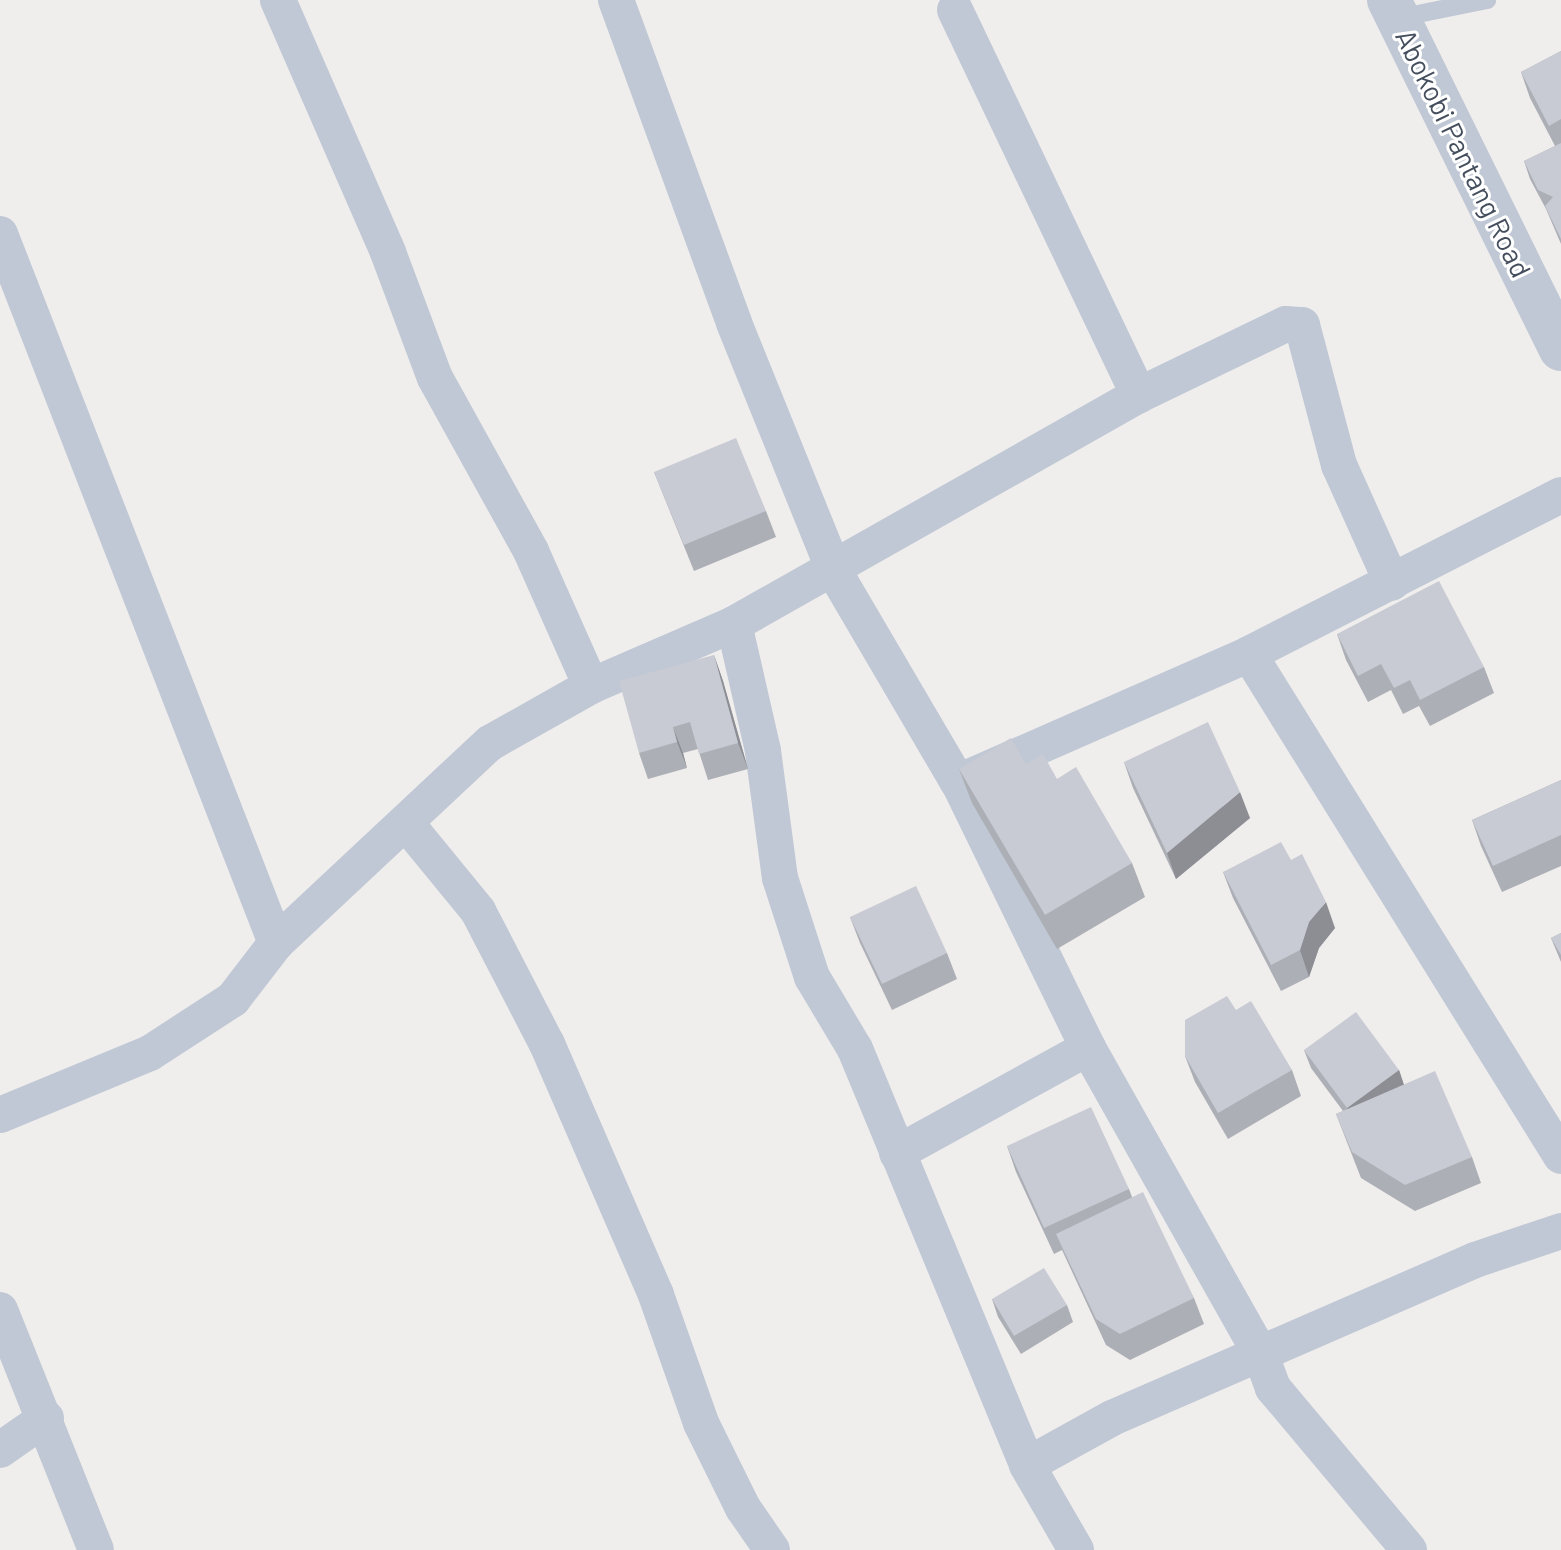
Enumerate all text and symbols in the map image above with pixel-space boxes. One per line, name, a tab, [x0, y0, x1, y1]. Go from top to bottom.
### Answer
street label: Abokobi Pantang Road	[1389, 23, 1539, 283]

